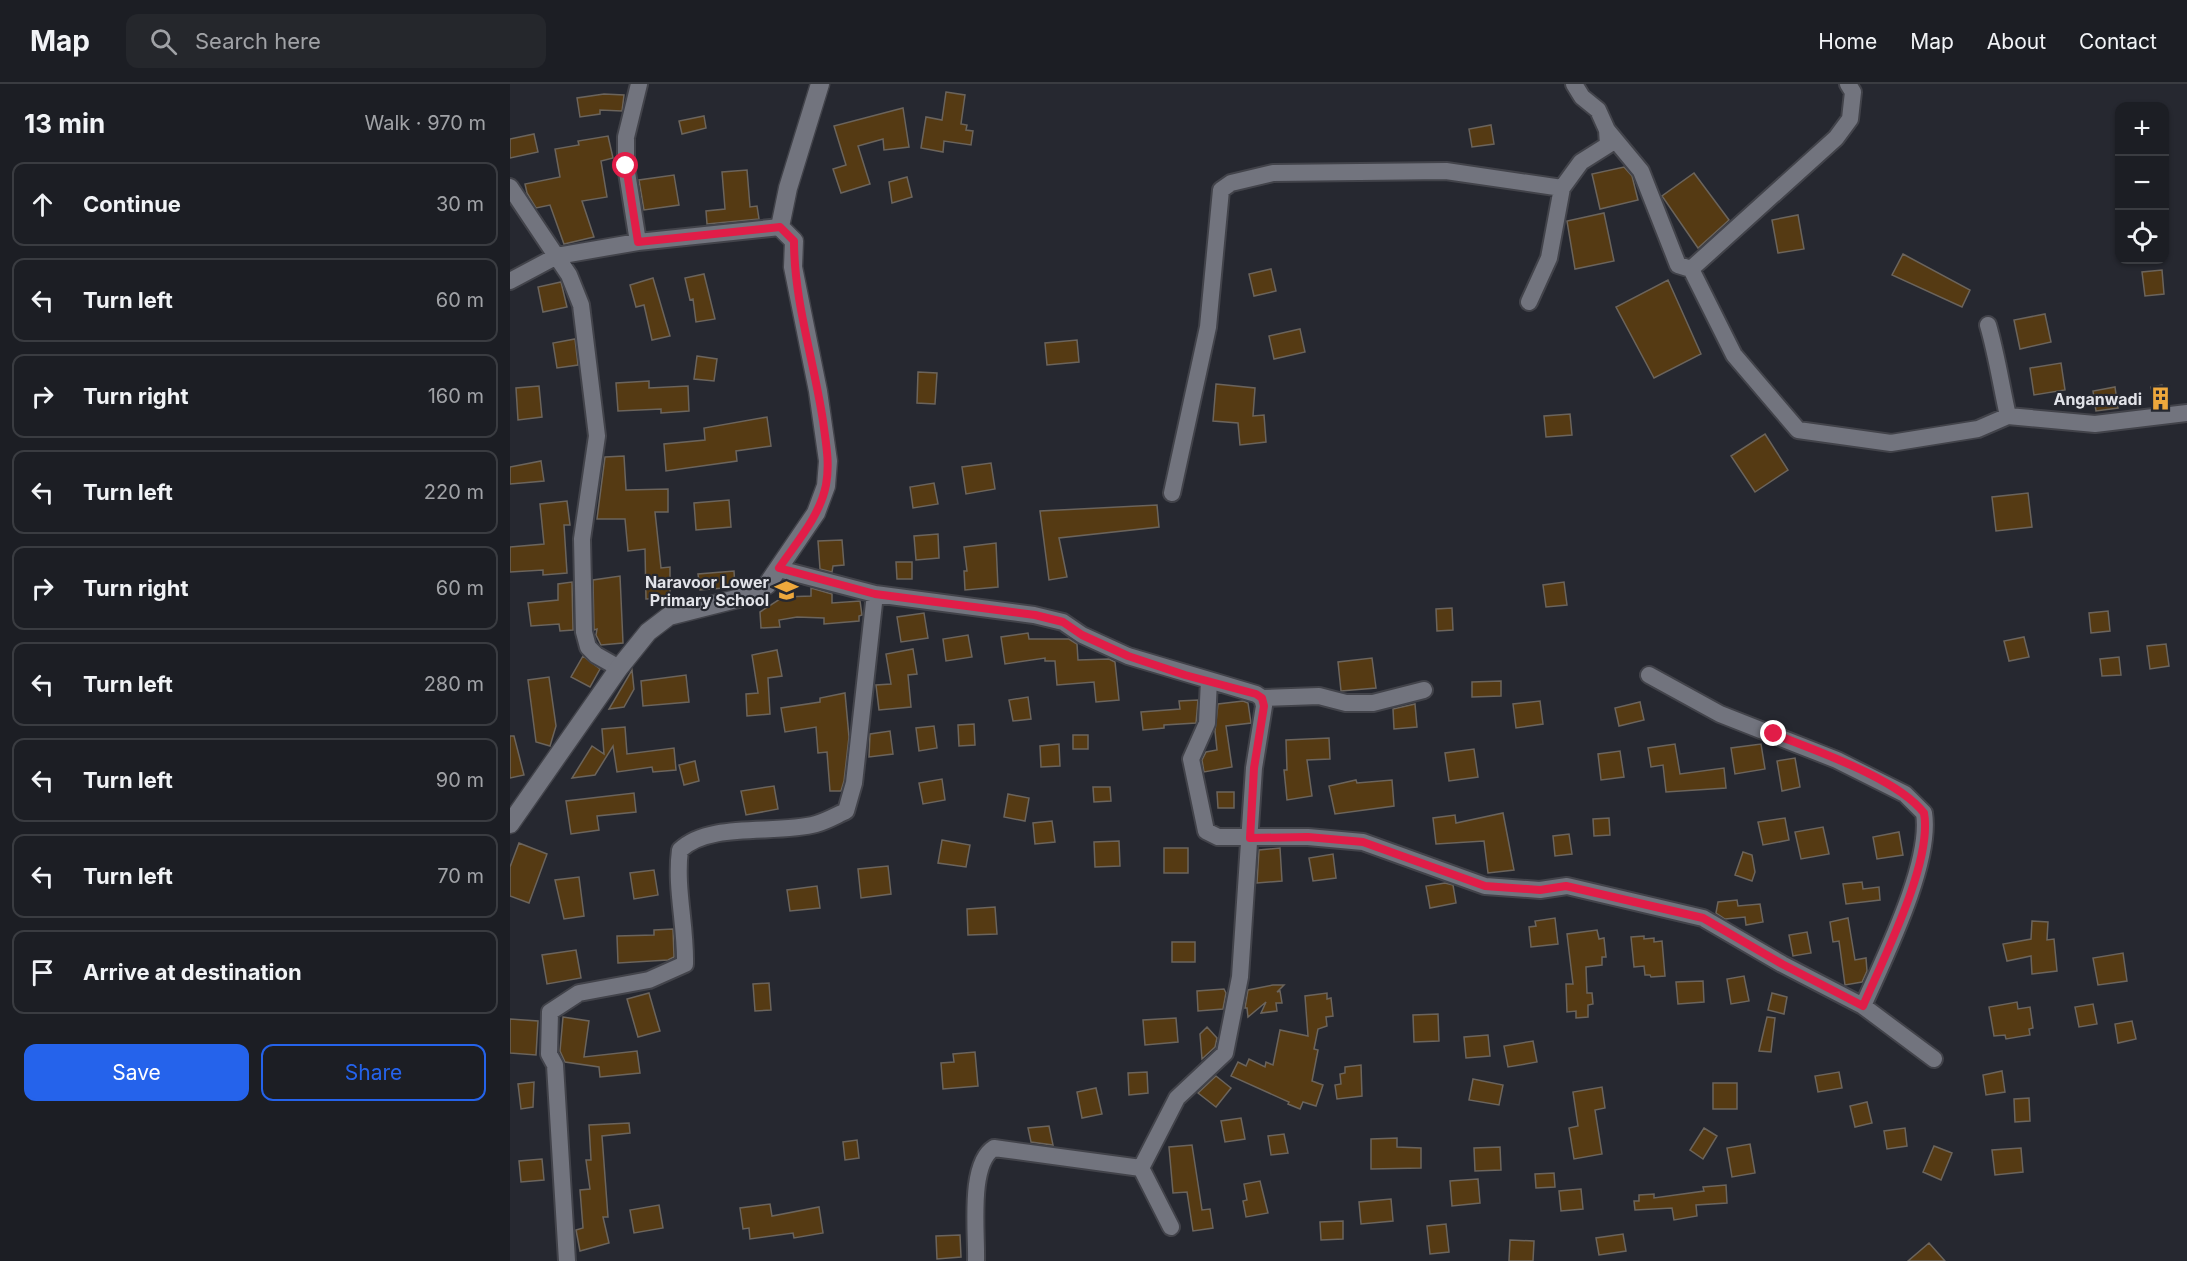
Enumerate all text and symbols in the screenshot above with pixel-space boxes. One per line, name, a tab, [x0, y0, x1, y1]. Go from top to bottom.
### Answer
search box	[126, 14, 546, 68]
text: Map	[30, 24, 90, 58]
icon: search	[147, 25, 180, 58]
text: Search here	[195, 28, 321, 54]
text: Home	[1818, 29, 1877, 54]
text: Map	[1910, 29, 1954, 54]
text: About	[1987, 29, 2046, 54]
text: Contact	[2079, 29, 2157, 54]
map controls	[2115, 102, 2169, 264]
button: +	[2115, 102, 2169, 156]
text: 13 min	[24, 108, 105, 139]
text: Walk · 970 m	[364, 111, 486, 135]
route start	[612, 152, 638, 178]
button: −	[2115, 156, 2169, 210]
icon: ahead	[26, 188, 59, 221]
text: Continue	[83, 191, 181, 217]
text: 30 m	[436, 192, 484, 216]
button: locate	[2115, 210, 2169, 264]
icon: left	[26, 284, 59, 317]
text: Turn left	[83, 287, 173, 313]
text: 60 m	[436, 288, 484, 312]
icon: right	[26, 380, 59, 413]
text: Turn right	[83, 383, 189, 409]
text: 160 m	[428, 384, 484, 408]
building icon: Anganwadi	[2147, 386, 2173, 412]
place label: Anganwadi	[2053, 389, 2142, 409]
icon: left	[26, 476, 59, 509]
text: Turn left	[83, 479, 173, 505]
text: 220 m	[424, 480, 484, 504]
icon: right	[26, 572, 59, 605]
place label: Naravoor Lower Primary School	[645, 572, 769, 610]
text: Turn right	[83, 575, 189, 601]
text: 60 m	[436, 576, 484, 600]
school or university icon: Naravoor Lower Primary School	[774, 578, 800, 604]
icon: left	[26, 668, 59, 701]
text: Turn left	[83, 671, 173, 697]
text: 280 m	[424, 672, 484, 696]
route end	[1760, 720, 1786, 746]
icon: left	[26, 764, 59, 797]
text: Turn left	[83, 767, 173, 793]
text: 90 m	[436, 768, 484, 792]
icon: left	[26, 860, 59, 893]
text: Turn left	[83, 863, 173, 889]
text: 70 m	[437, 864, 484, 888]
icon: arrive	[26, 956, 59, 989]
text: Arrive at destination	[83, 959, 302, 985]
button: Save	[24, 1044, 249, 1101]
button: Share	[261, 1044, 486, 1101]

